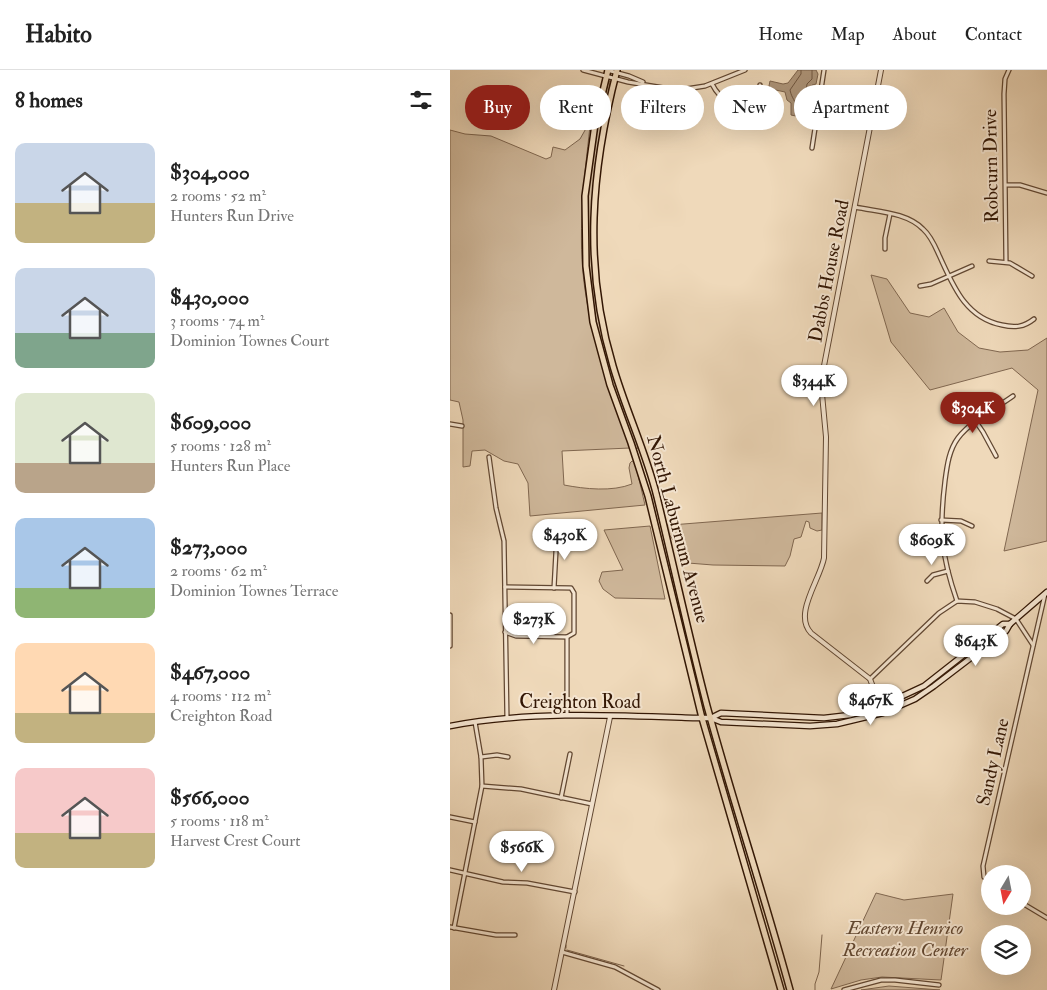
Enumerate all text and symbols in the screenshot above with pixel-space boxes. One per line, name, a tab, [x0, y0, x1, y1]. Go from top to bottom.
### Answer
text: Habito	[25, 19, 92, 50]
text: Home	[758, 23, 803, 46]
text: Map	[831, 23, 865, 46]
text: About	[893, 23, 937, 46]
text: Contact	[965, 23, 1022, 46]
chip: Buy	[465, 85, 530, 130]
chip: Rent	[540, 85, 611, 130]
chip: Filters	[621, 85, 704, 130]
chip: New	[714, 85, 784, 130]
chip: Apartment	[794, 85, 907, 130]
icon: filters	[407, 86, 435, 114]
text: 8 homes	[15, 87, 83, 114]
street label: Robcurn Drive	[978, 109, 1004, 223]
text: $304,000	[170, 159, 250, 186]
icon: home	[55, 163, 115, 223]
text: 2 rooms · 52 m²	[170, 186, 266, 206]
street label: Dabbs House Road	[803, 197, 855, 344]
text: Hunters Run Drive	[170, 206, 294, 226]
text: $430,000	[170, 284, 249, 311]
icon: home	[55, 288, 115, 348]
text: 3 rooms · 74 m²	[170, 311, 264, 331]
text: Dominion Townes Court	[170, 331, 329, 351]
pin: $344K	[779, 364, 849, 407]
text: $344K	[792, 371, 836, 391]
pin: $304K	[938, 392, 1008, 434]
text: $304K	[951, 398, 995, 418]
text: $609,000	[170, 409, 251, 436]
icon: home	[55, 413, 115, 473]
street label: North Laburnum Avenue	[641, 432, 715, 626]
text: 5 rooms · 128 m²	[170, 436, 271, 456]
text: Hunters Run Place	[170, 456, 290, 476]
pin: $430K	[530, 518, 600, 561]
pin: $609K	[897, 524, 967, 566]
text: $430K	[543, 525, 587, 545]
text: $609K	[910, 530, 954, 550]
text: $273,000	[170, 534, 247, 561]
icon: home	[55, 538, 115, 598]
text: 2 rooms · 62 m²	[170, 561, 267, 581]
text: Dominion Townes Terrace	[170, 581, 338, 601]
pin: $273K	[499, 602, 569, 645]
text: $273K	[513, 609, 555, 629]
pin: $643K	[941, 624, 1011, 667]
text: $643K	[954, 631, 998, 651]
text: $467,000	[170, 659, 250, 686]
icon: home	[55, 663, 115, 723]
pin: $467K	[836, 684, 906, 726]
text: 4 rooms · 112 m²	[170, 686, 271, 706]
street label: Creighton Road	[519, 690, 641, 714]
text: $467K	[849, 690, 893, 710]
text: Creighton Road	[170, 706, 273, 726]
street label: Sandy Lane	[971, 716, 1015, 808]
text: $566,000	[170, 784, 250, 811]
icon: home	[55, 788, 115, 848]
text: 5 rooms · 118 m²	[170, 811, 269, 831]
pin: $566K	[487, 830, 557, 873]
text: Harvest Crest Court	[170, 831, 300, 851]
text: $566K	[500, 837, 544, 857]
north arrow	[981, 865, 1031, 915]
map controls	[981, 865, 1031, 975]
park label: Eastern Henrico Recreation Center	[841, 916, 968, 962]
button: layers	[981, 925, 1031, 975]

